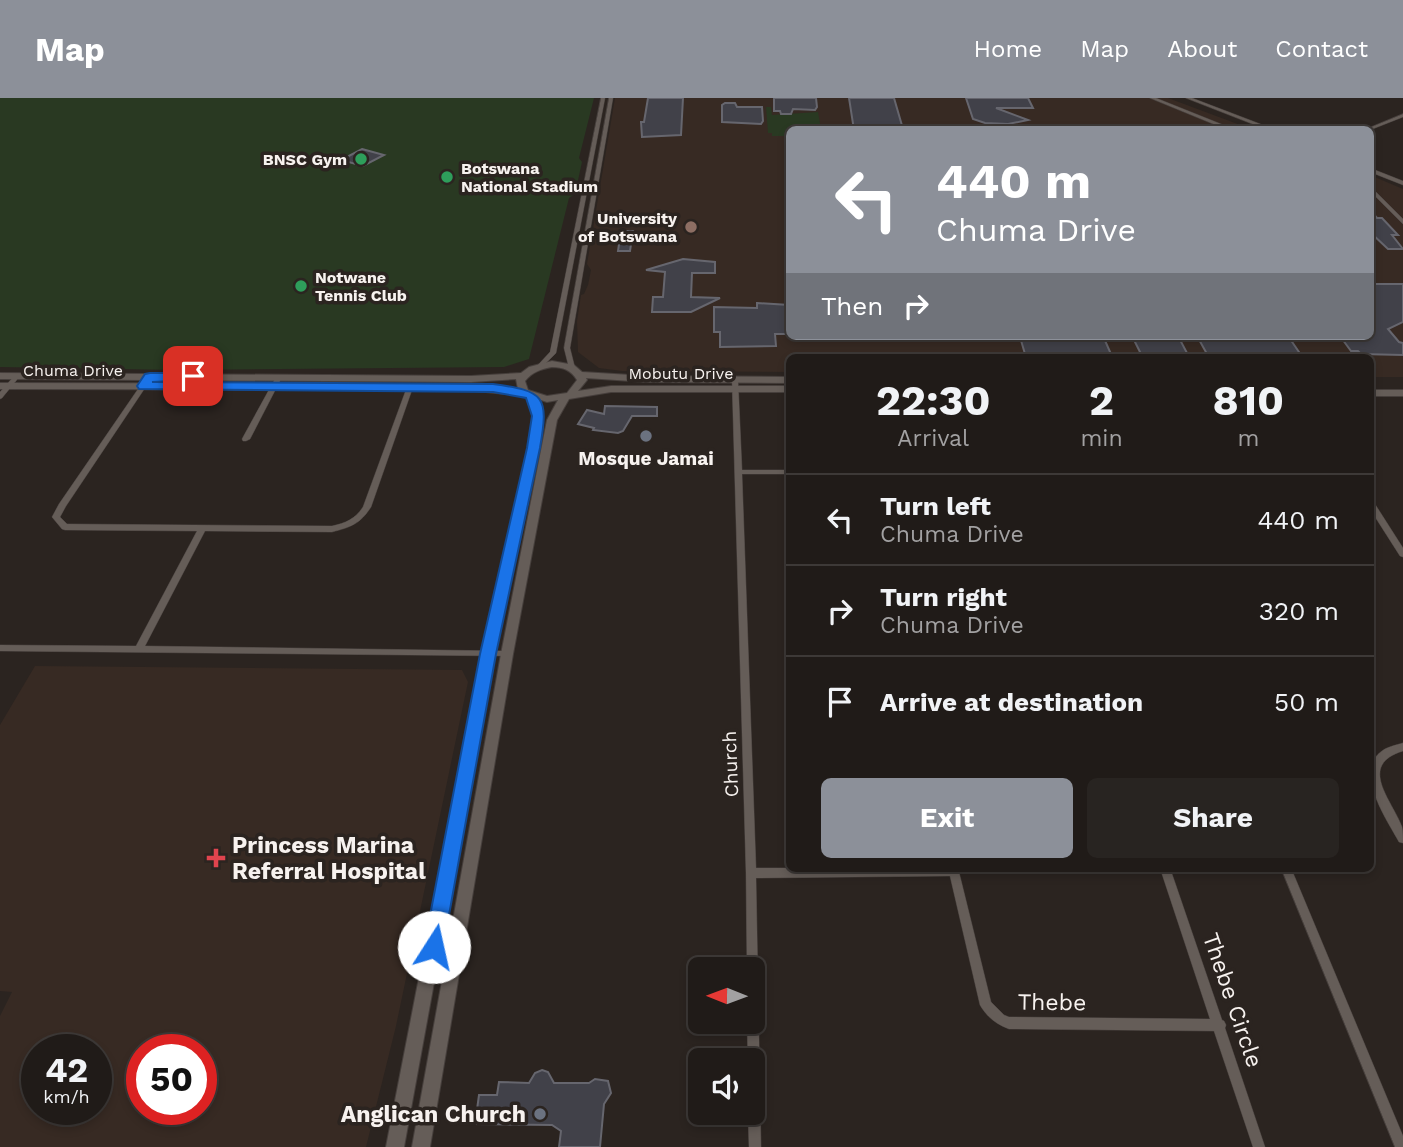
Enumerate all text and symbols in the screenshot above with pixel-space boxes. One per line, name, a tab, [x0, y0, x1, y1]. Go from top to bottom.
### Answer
text: Map	[35, 30, 105, 69]
text: Home	[974, 35, 1042, 63]
text: Map	[1080, 35, 1129, 63]
text: About	[1167, 35, 1237, 63]
text: Contact	[1275, 35, 1368, 63]
place label: BNSC Gym	[263, 150, 347, 169]
marker: BNSC Gym	[353, 151, 369, 167]
text: 440 m	[936, 152, 1091, 210]
icon: left	[821, 154, 912, 245]
place label: Botswana National Stadium	[461, 159, 598, 196]
marker: Botswana National Stadium	[439, 169, 455, 185]
place label: University of Botswana	[578, 209, 678, 246]
text: Chuma Drive	[936, 211, 1136, 249]
marker: University of Botswana	[683, 219, 699, 235]
place label: Notwane Tennis Club	[315, 268, 407, 305]
marker: Notwane Tennis Club	[293, 278, 309, 294]
icon: right	[897, 287, 935, 325]
text: Then	[821, 291, 883, 321]
pin	[163, 346, 223, 406]
icon: arrive	[174, 357, 212, 395]
street label: Chuma Drive	[23, 361, 123, 380]
street label: Mobutu Drive	[629, 364, 733, 383]
text: 22:30	[876, 376, 991, 425]
text: 2	[1089, 376, 1114, 425]
text: 810	[1213, 376, 1284, 425]
text: Arrival	[897, 425, 969, 452]
text: min	[1080, 425, 1123, 452]
text: m	[1237, 425, 1259, 452]
marker: Mosque Jamai	[638, 428, 654, 444]
place label: Mosque Jamai	[578, 447, 714, 470]
text: Turn left	[880, 491, 991, 521]
icon: left	[821, 501, 859, 539]
text: 440 m	[1257, 505, 1339, 535]
text: Chuma Drive	[880, 521, 1024, 548]
text: Turn right	[880, 582, 1007, 612]
icon: right	[821, 592, 859, 630]
text: 320 m	[1259, 596, 1339, 626]
text: Chuma Drive	[880, 612, 1024, 639]
icon: arrive	[821, 683, 859, 721]
text: Arrive at destination	[880, 687, 1143, 717]
text: 50 m	[1274, 687, 1339, 717]
street label: Church	[718, 730, 743, 798]
button: Exit	[821, 778, 1073, 858]
button: Share	[1087, 778, 1339, 858]
place label: Princess Marina Referral Hospital	[232, 832, 426, 885]
marker: Princess Marina Referral Hospital	[206, 848, 226, 868]
position arrow	[397, 910, 471, 984]
street label: Thebe Circle	[1197, 929, 1268, 1071]
north arrow	[688, 957, 765, 1034]
map controls	[688, 957, 765, 1125]
street label: Thebe	[1017, 988, 1087, 1017]
speed limit sign: 50	[126, 1034, 217, 1125]
button: sound	[688, 1048, 765, 1125]
text: 42	[45, 1049, 88, 1091]
text: km/h	[43, 1086, 90, 1107]
place label: Anglican Church	[341, 1101, 526, 1128]
marker: Anglican Church	[532, 1106, 548, 1122]

